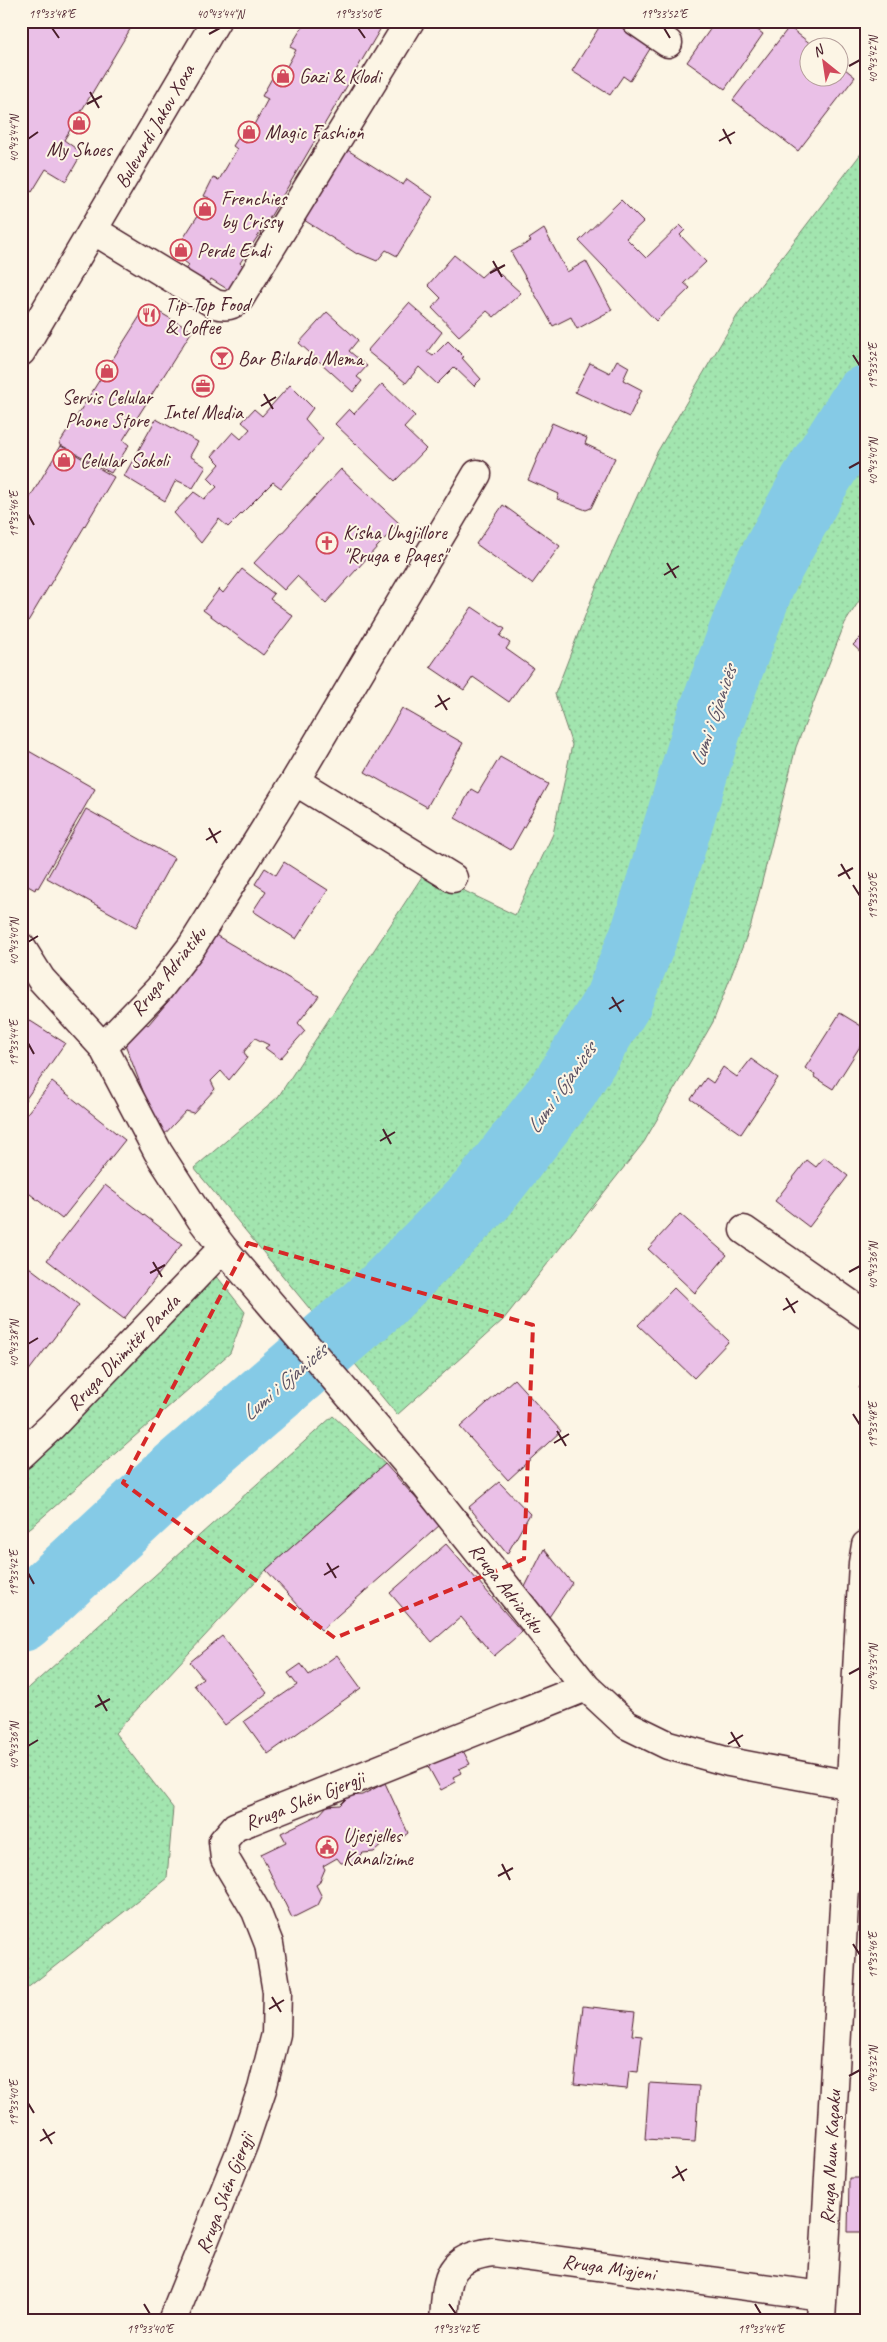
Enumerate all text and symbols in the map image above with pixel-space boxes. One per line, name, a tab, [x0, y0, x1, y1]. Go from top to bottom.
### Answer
text: 19°33'48"E	[29, 6, 77, 22]
text: 40°43'44"N	[196, 6, 245, 22]
text: 19°33'50"E	[335, 6, 383, 22]
text: 19°33'52"E	[641, 6, 689, 22]
text: 40°43'42"N	[865, 35, 881, 84]
north arrow	[800, 38, 850, 88]
text: N	[810, 40, 828, 61]
street label: Bulevardi Jakov Xoxa	[109, 58, 201, 193]
shop icon: Gazi & Klodi	[271, 64, 295, 88]
place label: Gazi & Klodi	[299, 64, 383, 89]
shop icon: My Shoes	[67, 111, 91, 135]
text: 40°43'44"N	[6, 114, 22, 163]
shop icon: Magic Fashion	[237, 120, 261, 144]
place label: Magic Fashion	[265, 120, 365, 145]
place label: My Shoes	[46, 137, 114, 162]
place label: Frenchies by Crissy	[221, 186, 289, 234]
shop icon: Frenchies by Crissy	[193, 197, 217, 221]
shop icon: Perde Endi	[169, 238, 193, 262]
place label: Perde Endi	[197, 238, 272, 263]
place label: Tip-Top Food & Coffee	[165, 292, 253, 340]
restaurant icon: Tip-Top Food & Coffee	[137, 303, 161, 327]
text: 19°33'52"E	[865, 341, 881, 389]
bar icon: Bar Bilardo Mema	[210, 346, 234, 370]
place label: Bar Bilardo Mema	[238, 346, 365, 371]
shop icon: Servis Celular Phone Store	[95, 359, 119, 383]
office icon: Intel Media	[191, 374, 215, 398]
place label: Servis Celular Phone Store	[62, 385, 154, 433]
place label: Intel Media	[163, 400, 244, 425]
text: 40°43'40"N	[865, 437, 881, 486]
shop icon: Celular Sokoli	[52, 448, 76, 472]
place label: Celular Sokoli	[80, 448, 171, 473]
text: 19°33'46"E	[6, 489, 22, 537]
place label: Kisha Ungjillore "Rruga e Paqes"	[343, 520, 451, 568]
church icon: Kisha Ungjillore "Rruga e Paqes"	[315, 531, 339, 555]
water label: Lumi i Gjanicës	[684, 659, 743, 769]
text: 19°33'50"E	[865, 871, 881, 919]
text: 40°43'40"N	[6, 917, 22, 966]
street label: Rruga Adriatiku	[125, 920, 213, 1021]
text: 19°33'44"E	[6, 1018, 22, 1066]
water label: Lumi i Gjanicës	[520, 1035, 604, 1138]
text: 40°43'36"N	[865, 1241, 881, 1290]
street label: Rruga Dhimitër Panda	[62, 1288, 186, 1416]
text: 40°43'38"N	[6, 1319, 22, 1368]
water label: Lumi i Gjanicës	[236, 1336, 335, 1426]
text: 19°33'48"E	[865, 1400, 881, 1448]
street label: Rruga Adriatiku	[464, 1538, 551, 1640]
text: 19°33'42"E	[6, 1548, 22, 1596]
text: 40°43'34"N	[865, 1643, 881, 1692]
text: 40°43'36"N	[6, 1721, 22, 1770]
street label: Rruga Shën Gjergji	[241, 1764, 370, 1836]
place label: Ujesjelles Kanalizime	[343, 1823, 414, 1871]
public building icon: Ujesjelles Kanalizime	[315, 1835, 339, 1859]
text: 19°33'46"E	[865, 1930, 881, 1978]
text: 40°43'32"N	[865, 2045, 881, 2094]
text: 19°33'40"E	[6, 2078, 22, 2126]
street label: Rruga Naun Kaçaku	[815, 2088, 847, 2225]
street label: Rruga Shën Gjergji	[190, 2127, 260, 2257]
street label: Rruga Migjeni	[561, 2249, 659, 2287]
text: 19°33'40"E	[127, 2321, 175, 2337]
text: 19°33'42"E	[433, 2321, 481, 2337]
text: 19°33'44"E	[738, 2321, 786, 2337]

